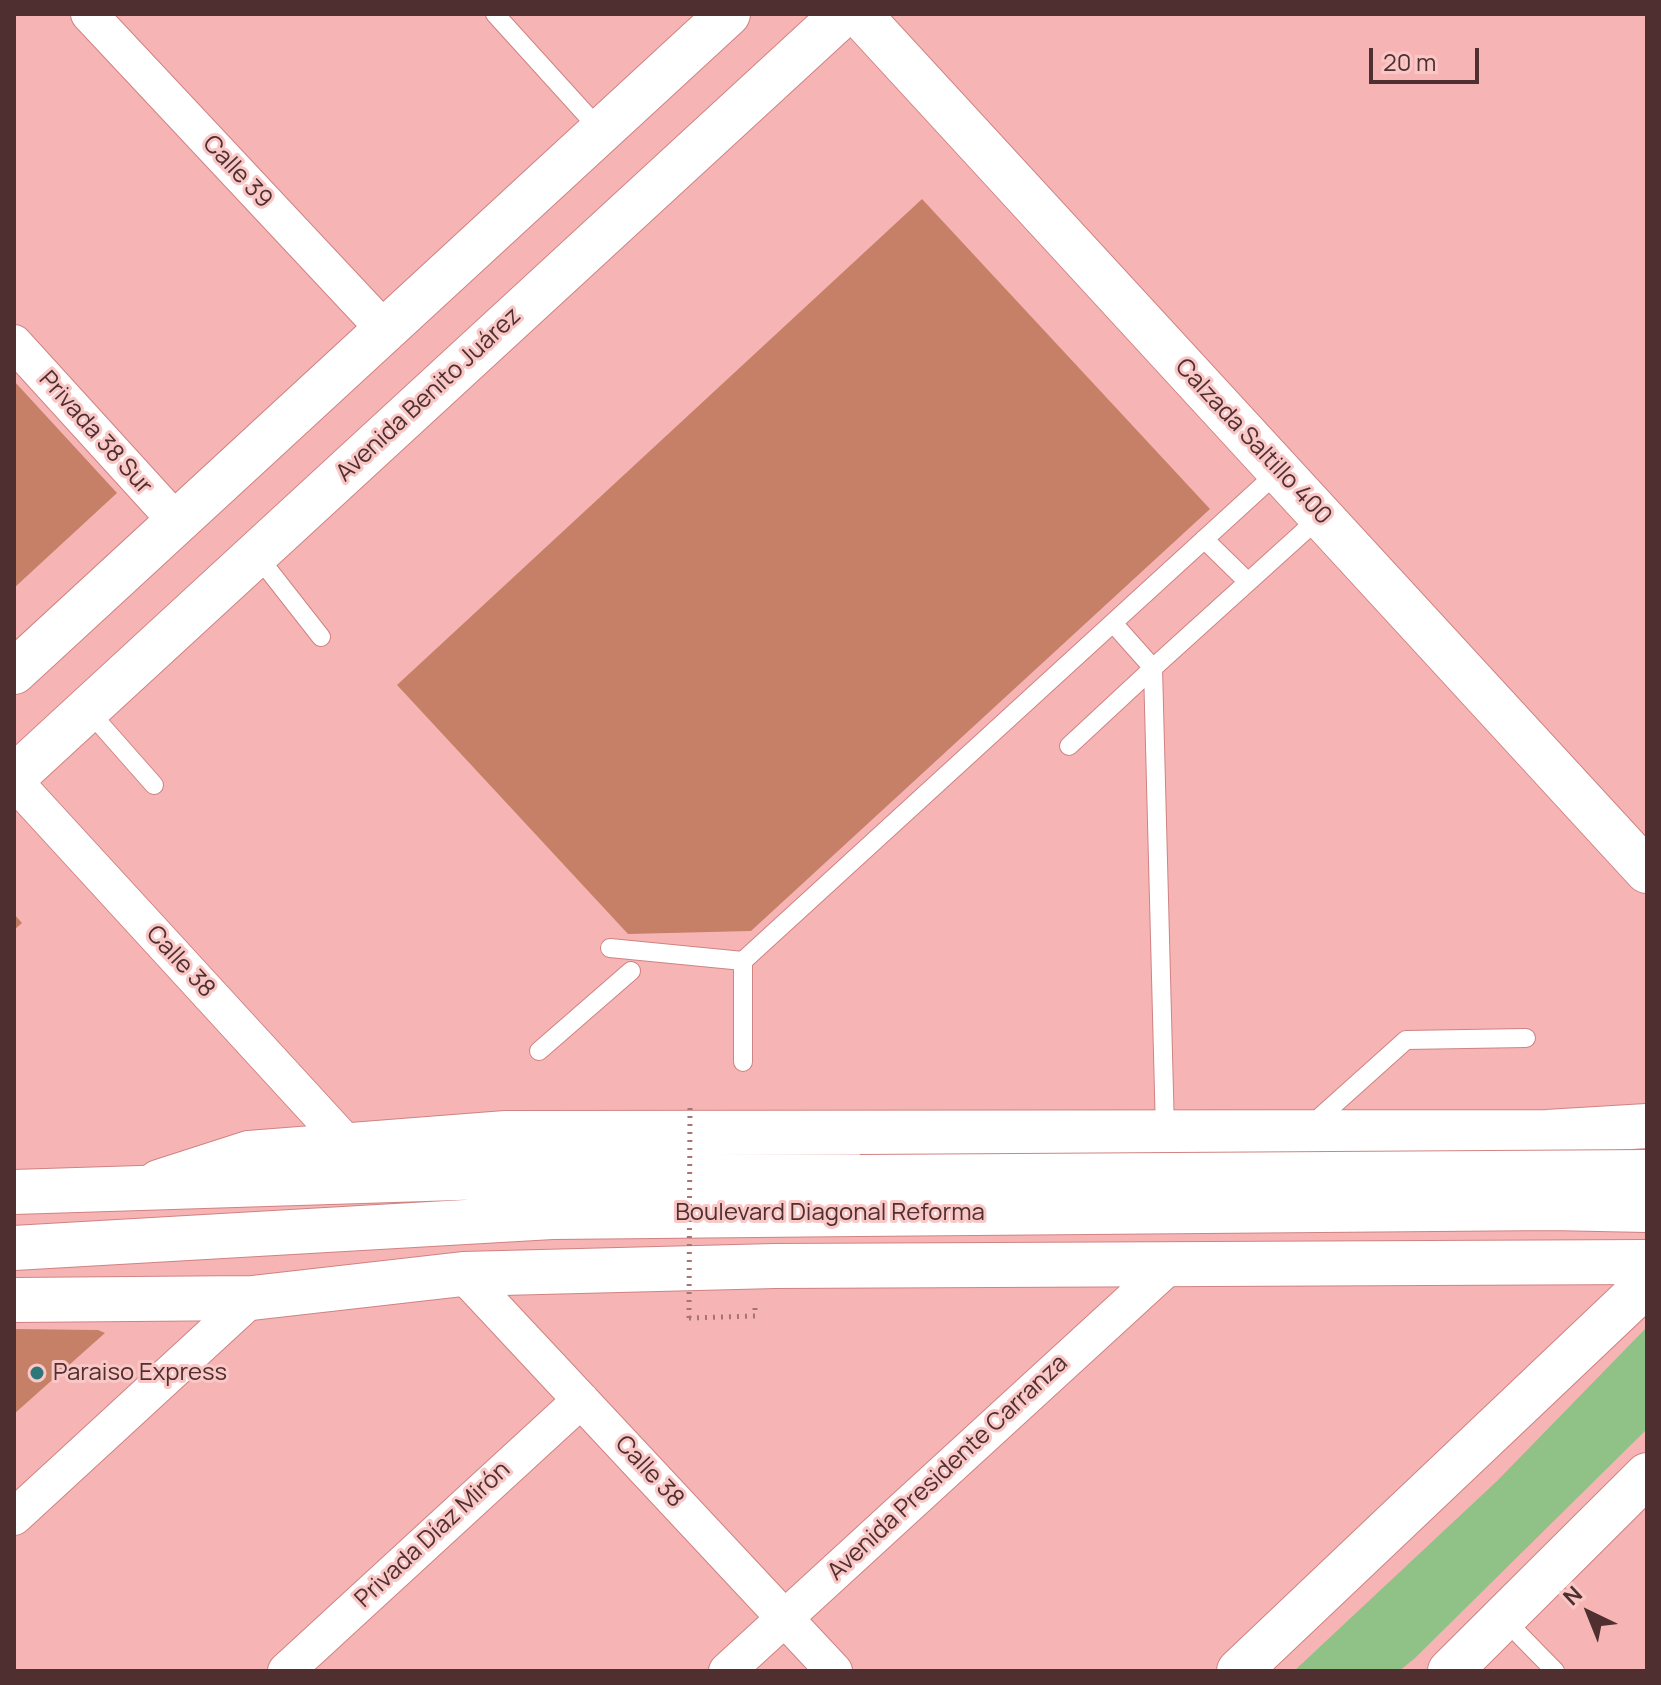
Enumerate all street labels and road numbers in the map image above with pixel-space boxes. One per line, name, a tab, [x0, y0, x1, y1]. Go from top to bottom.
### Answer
street label: Calle 39	[196, 130, 278, 214]
street label: Avenida Benito Juárez	[331, 302, 527, 488]
street label: Calzada Saltillo 400	[1169, 353, 1337, 531]
street label: Privada 38 Sur	[32, 366, 158, 500]
street label: Calle 38	[140, 920, 220, 1004]
street label: Boulevard Diagonal Reforma	[675, 1199, 985, 1227]
street label: Avenida Presidente Carranza	[822, 1349, 1074, 1587]
street label: Calle 38	[609, 1430, 689, 1514]
street label: Privada Díaz Mirón	[350, 1456, 516, 1614]

